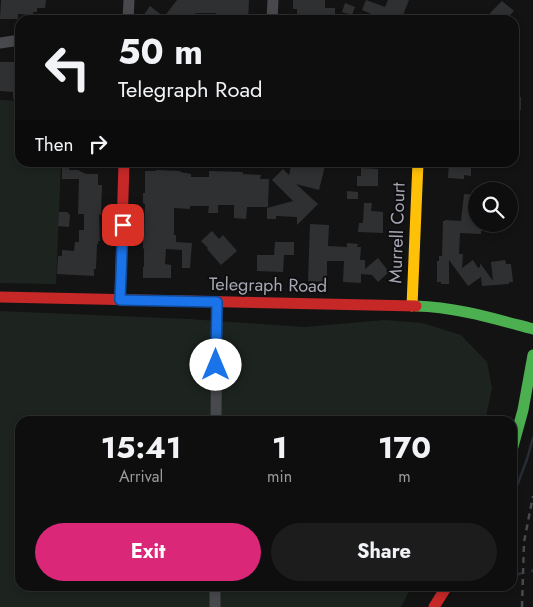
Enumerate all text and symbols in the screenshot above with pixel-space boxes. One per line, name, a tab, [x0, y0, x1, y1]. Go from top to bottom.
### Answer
text: 50 m	[118, 27, 203, 77]
icon: left	[35, 35, 100, 100]
text: Telegraph Road	[118, 73, 263, 105]
icon: right	[84, 130, 112, 158]
text: Then	[35, 131, 74, 158]
street label: Murrell Court	[382, 181, 412, 284]
map controls	[468, 182, 518, 232]
button: search	[468, 182, 518, 232]
pin	[102, 204, 144, 246]
icon: arrive	[109, 211, 137, 239]
street label: Telegraph Road	[209, 271, 327, 299]
position arrow	[189, 338, 241, 390]
text: 15:41	[101, 426, 181, 469]
text: 1	[272, 426, 287, 469]
text: 170	[378, 426, 431, 469]
text: Arrival	[119, 465, 163, 488]
text: min	[267, 465, 292, 488]
text: m	[398, 465, 411, 488]
button: Exit	[35, 523, 261, 581]
button: Share	[271, 523, 497, 581]

